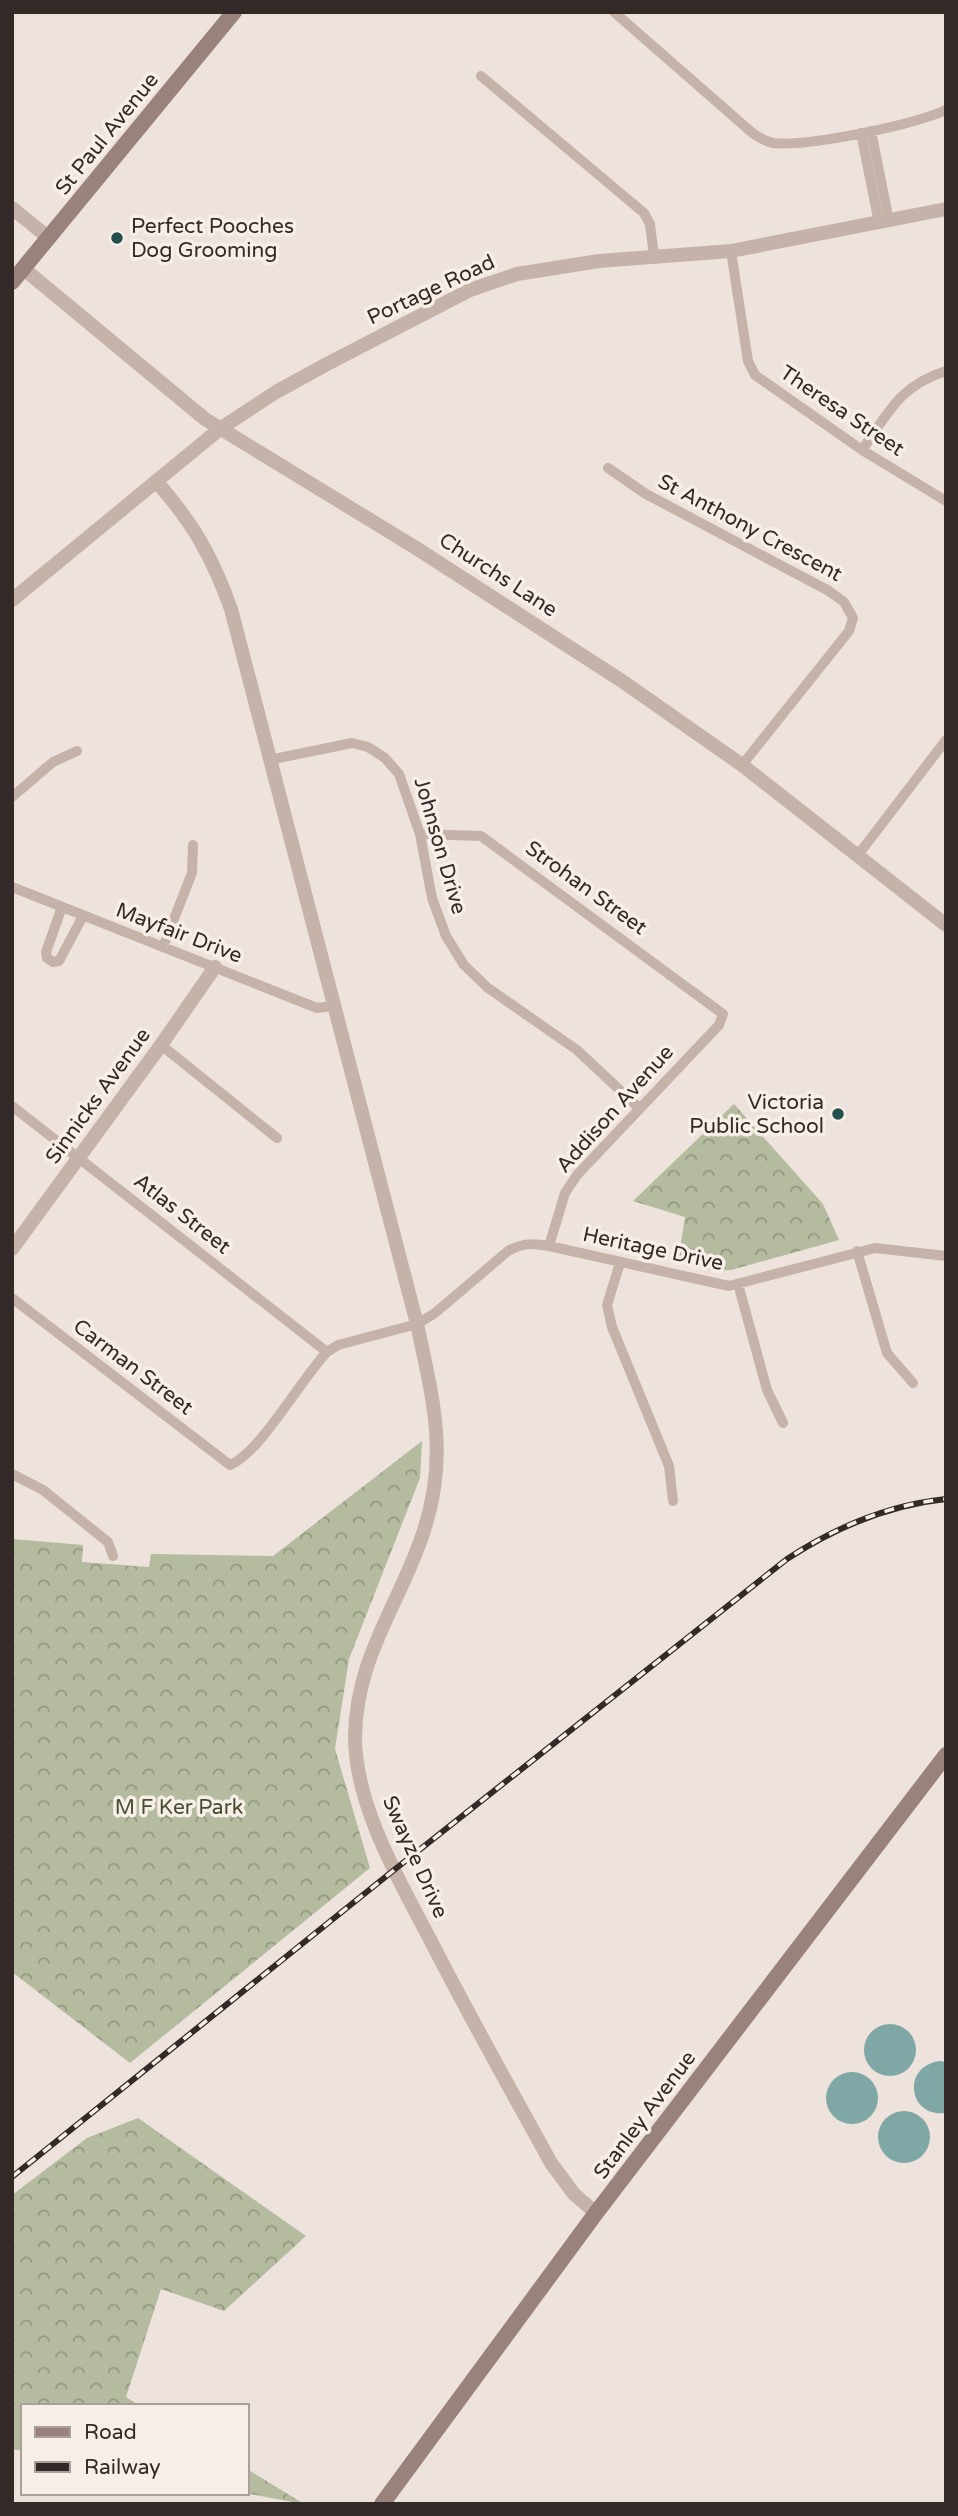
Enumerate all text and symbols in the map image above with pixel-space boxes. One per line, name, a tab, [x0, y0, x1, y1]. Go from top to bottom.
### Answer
street label: St Paul Avenue	[50, 68, 164, 200]
place label: Perfect Pooches Dog Grooming	[131, 214, 294, 263]
marker: Perfect Pooches Dog Grooming	[109, 230, 125, 246]
street label: Portage Road	[363, 250, 499, 330]
street label: Theresa Street	[775, 360, 909, 462]
street label: St Anthony Crescent	[654, 469, 846, 587]
street label: Churchs Lane	[434, 528, 562, 623]
street label: Johnson Drive	[409, 775, 471, 917]
street label: Strohan Street	[520, 836, 652, 940]
street label: Mayfair Drive	[112, 897, 246, 969]
street label: Sinnicks Avenue	[40, 1023, 156, 1169]
street label: Addison Avenue	[551, 1040, 679, 1178]
place label: Victoria Public School	[689, 1090, 824, 1139]
marker: Victoria Public School	[830, 1106, 846, 1122]
street label: Atlas Street	[129, 1169, 235, 1259]
street label: Heritage Drive	[581, 1222, 726, 1276]
street label: Carman Street	[68, 1314, 198, 1420]
street label: Swayze Drive	[377, 1792, 453, 1922]
park label: M F Ker Park	[115, 1795, 243, 1820]
street label: Stanley Avenue	[589, 2046, 701, 2184]
legend	[21, 2404, 248, 2495]
text: Road	[84, 2420, 137, 2445]
text: Railway	[84, 2455, 161, 2480]

